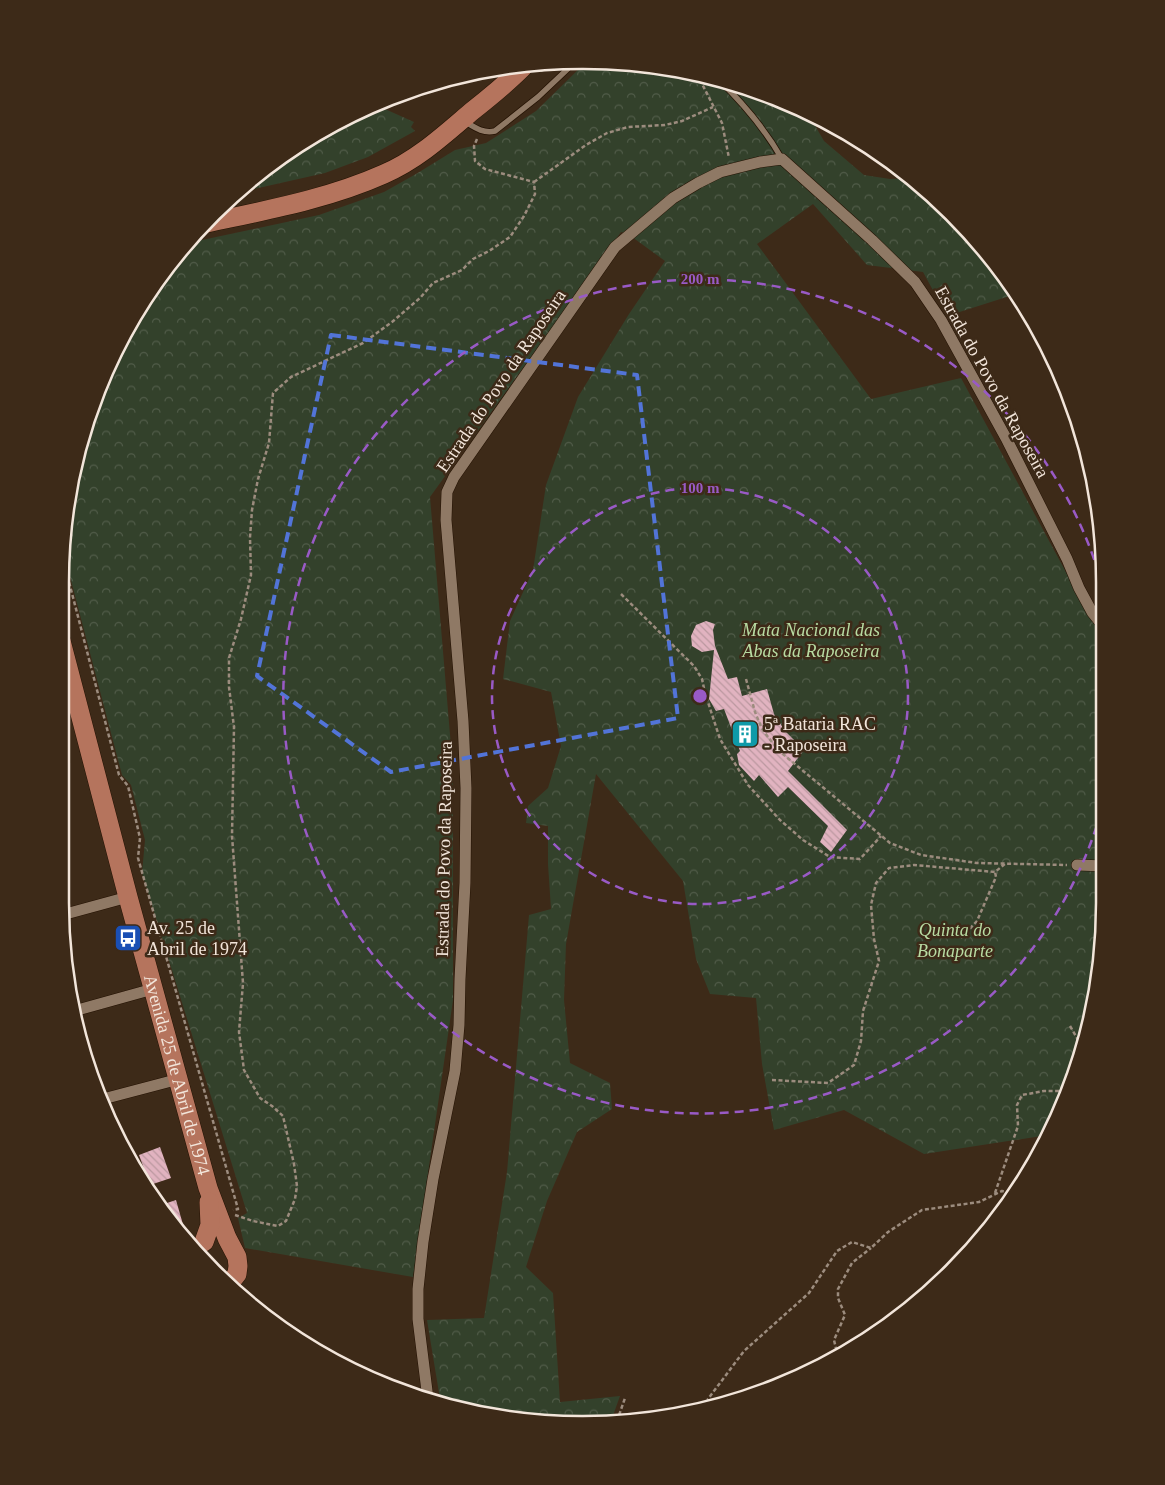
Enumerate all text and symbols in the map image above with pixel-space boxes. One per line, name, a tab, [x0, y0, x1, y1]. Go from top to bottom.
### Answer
text: 200 m	[681, 271, 720, 287]
street label: Estrada do Povo da Raposeira	[931, 283, 1053, 481]
street label: Estrada do Povo da Raposeira	[432, 286, 570, 476]
text: 100 m	[681, 480, 720, 496]
park label: Mata Nacional das Abas da Raposeira	[741, 620, 880, 661]
centre of rings	[691, 687, 709, 705]
place label: 5ª Bataria RAC - Raposeira	[764, 714, 876, 755]
building icon: 5ª Bataria RAC - Raposeira	[730, 719, 760, 749]
street label: Estrada do Povo da Raposeira	[432, 741, 456, 957]
place label: Av. 25 de Abril de 1974	[147, 918, 247, 959]
park label: Quinta do Bonaparte	[917, 920, 993, 961]
bus stop icon: Av. 25 de Abril de 1974	[113, 923, 143, 953]
street label: Avenida 25 de Abril de 1974	[140, 972, 214, 1177]

